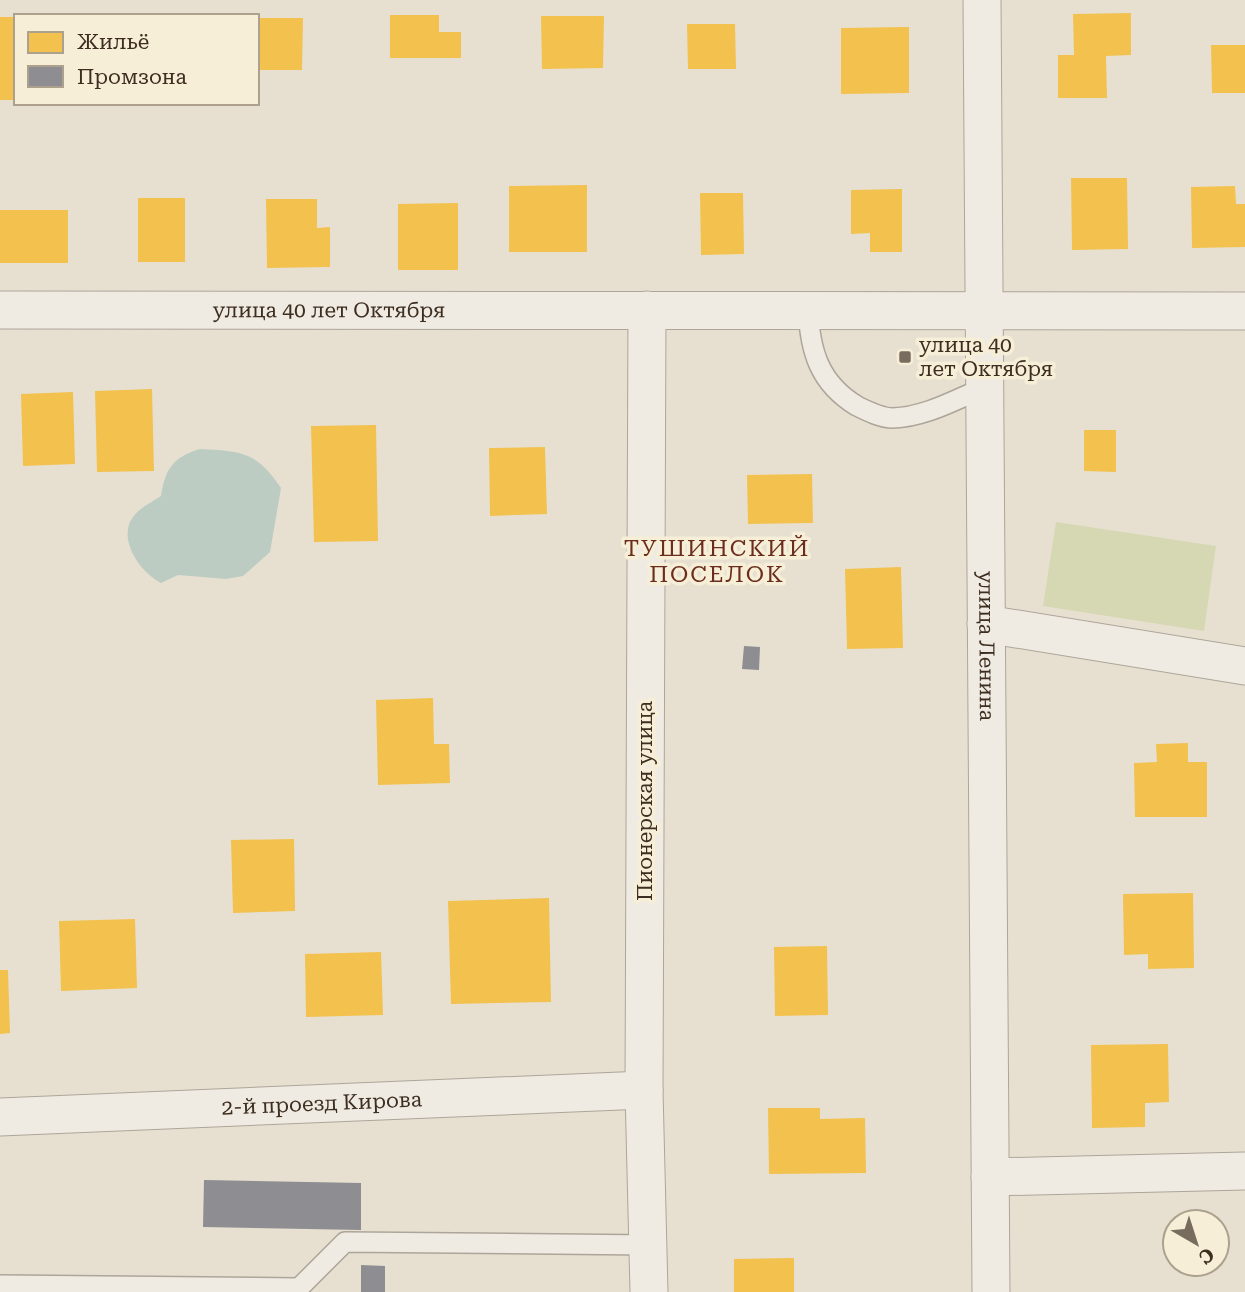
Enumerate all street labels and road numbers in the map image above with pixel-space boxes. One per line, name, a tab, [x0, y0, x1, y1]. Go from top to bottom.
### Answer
street label: улица 40 лет Октября	[213, 298, 445, 322]
street label: улица Ленина	[974, 571, 999, 722]
street label: Пионерская улица	[633, 700, 657, 901]
street label: 2-й проезд Кирова	[221, 1087, 423, 1120]

